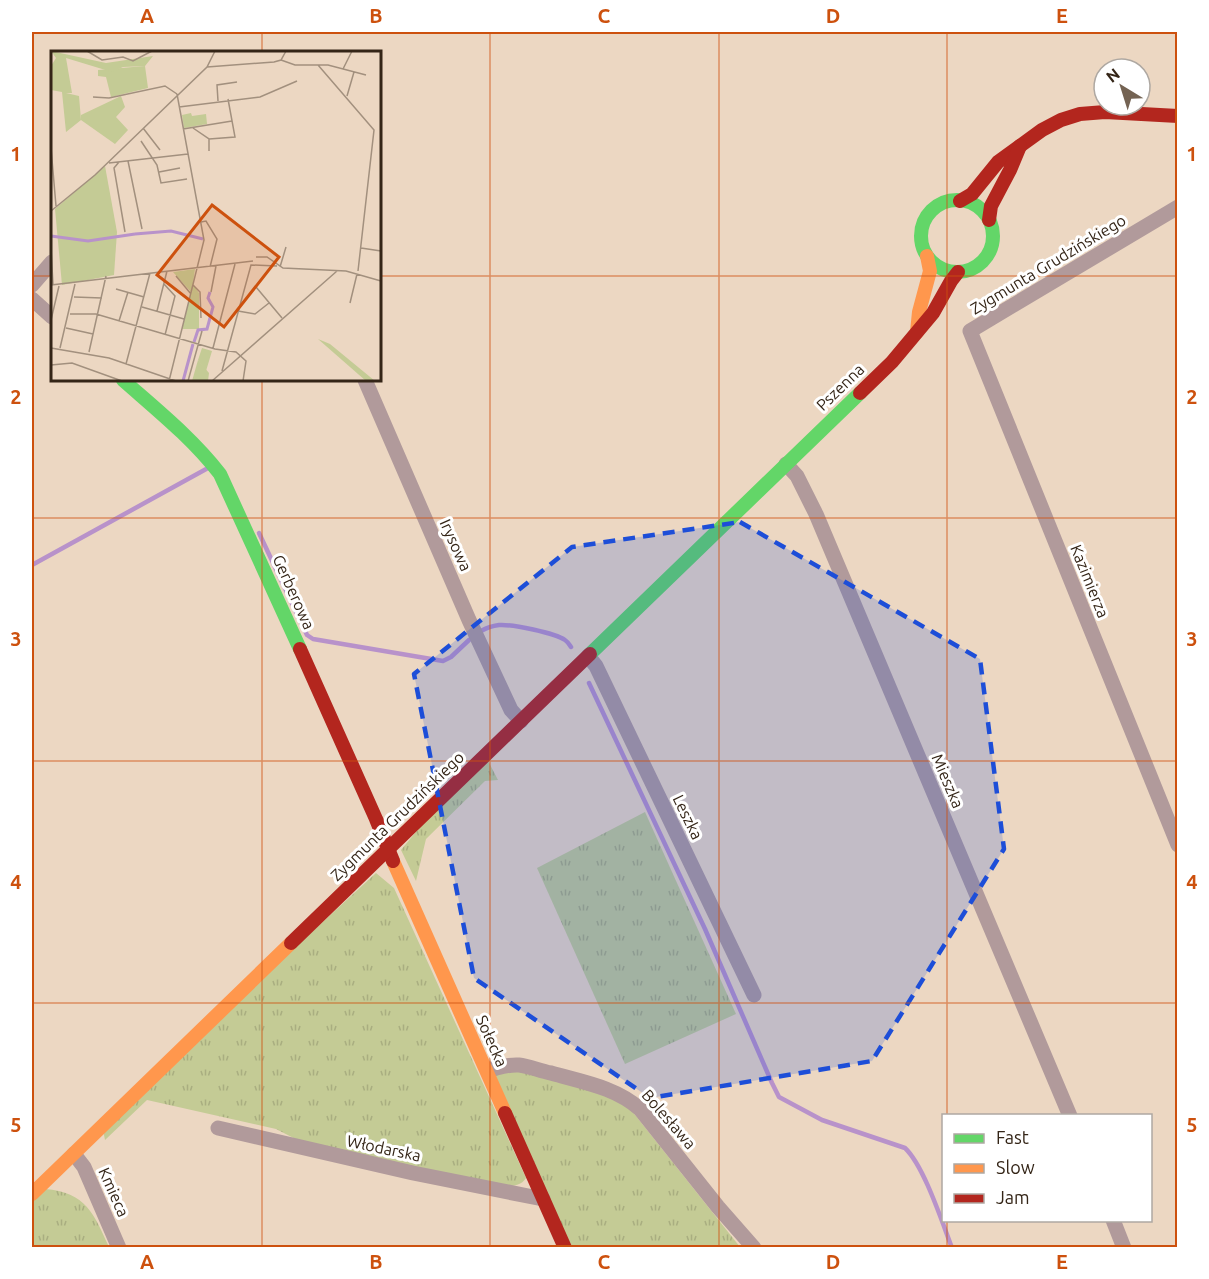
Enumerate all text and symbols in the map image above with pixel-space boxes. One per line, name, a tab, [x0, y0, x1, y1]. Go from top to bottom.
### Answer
text: A	[140, 4, 154, 27]
text: B	[369, 4, 383, 27]
text: C	[598, 4, 611, 27]
text: D	[826, 4, 840, 27]
text: E	[1056, 4, 1068, 27]
inset map	[51, 51, 381, 381]
north arrow	[1092, 57, 1152, 117]
text: N	[1103, 64, 1123, 86]
text: 1	[10, 142, 22, 165]
text: 1	[1186, 142, 1198, 165]
street label: Zygmunta Grudzińskiego	[967, 210, 1129, 318]
street label: Pszenna	[813, 360, 867, 414]
text: 2	[10, 385, 22, 408]
text: 2	[1186, 385, 1198, 408]
street label: Irysowa	[437, 516, 475, 574]
street label: Kazimierza	[1067, 542, 1113, 620]
street label: Gerberowa	[270, 552, 318, 632]
text: 3	[10, 627, 22, 650]
text: 3	[1186, 627, 1198, 650]
street label: Zygmunta Grudzińskiego	[327, 748, 467, 884]
street label: Mieszka	[929, 751, 967, 811]
street label: Leszka	[669, 792, 707, 842]
text: 4	[10, 870, 22, 893]
text: 4	[1186, 870, 1198, 893]
street label: Sołecka	[473, 1012, 511, 1070]
street label: Bolesława	[638, 1086, 700, 1152]
text: 5	[10, 1113, 22, 1136]
text: 5	[1186, 1113, 1198, 1136]
legend	[942, 1114, 1152, 1222]
text: Fast	[996, 1127, 1029, 1147]
street label: Włodarska	[345, 1131, 423, 1165]
text: Slow	[996, 1157, 1035, 1177]
street label: Kmieca	[95, 1165, 133, 1219]
text: Jam	[996, 1187, 1030, 1207]
text: A	[140, 1250, 154, 1273]
text: B	[369, 1250, 383, 1273]
text: C	[598, 1250, 611, 1273]
text: D	[826, 1250, 840, 1273]
text: E	[1056, 1250, 1068, 1273]

